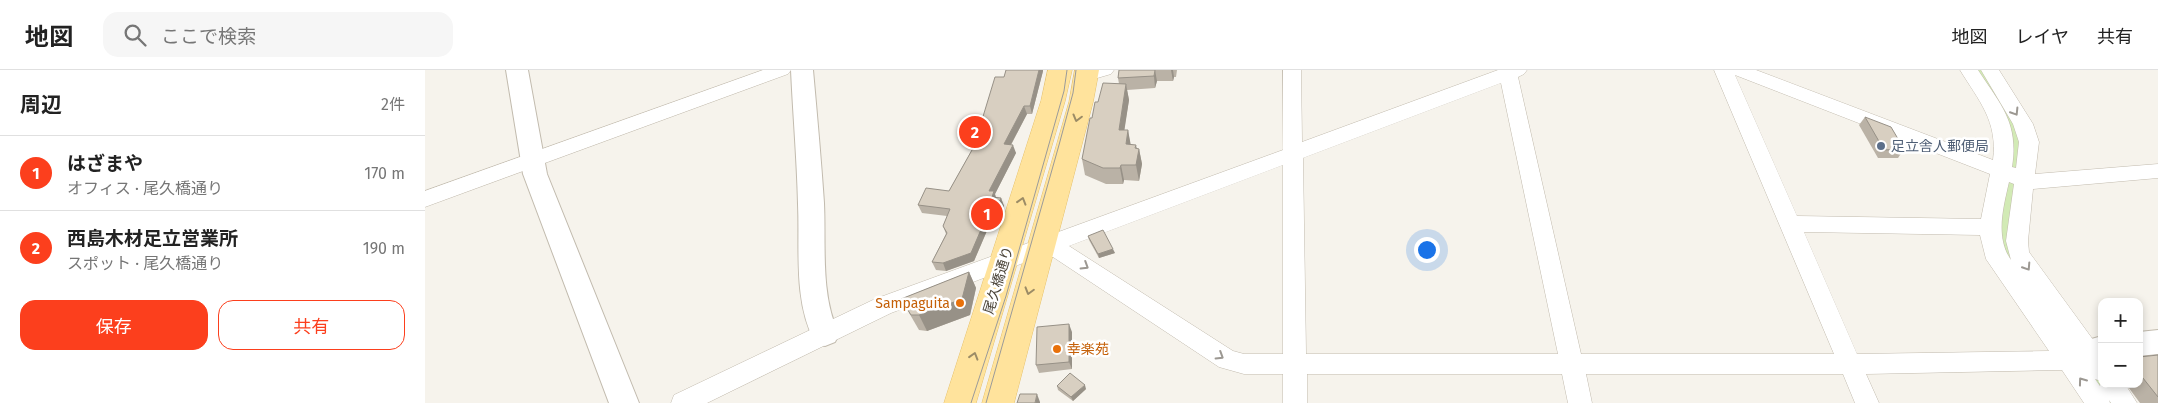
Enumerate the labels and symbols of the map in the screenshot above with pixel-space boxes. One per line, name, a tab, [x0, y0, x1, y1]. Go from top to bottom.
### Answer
one-way arrow	[2009, 106, 2019, 115]
pin: 2	[959, 113, 991, 151]
one-way arrow	[1072, 113, 1082, 121]
place label: 足立舎人郵便局	[1891, 138, 1989, 155]
marker: 足立舎人郵便局	[1875, 140, 1887, 152]
pin: 1	[971, 195, 1003, 233]
one-way arrow	[1016, 198, 1026, 206]
your location	[1414, 237, 1440, 263]
street label: 尾久橋通り	[980, 244, 1017, 316]
one-way arrow	[1079, 260, 1088, 269]
one-way arrow	[2020, 262, 2030, 271]
one-way arrow	[1024, 287, 1035, 296]
place label: Sampaguita	[875, 295, 950, 312]
marker: Sampaguita	[954, 297, 966, 309]
place label: 幸楽苑	[1067, 341, 1109, 358]
marker: 幸楽苑	[1051, 343, 1063, 355]
one-way arrow	[1215, 349, 1224, 359]
one-way arrow	[968, 353, 978, 361]
one-way arrow	[2079, 377, 2088, 387]

